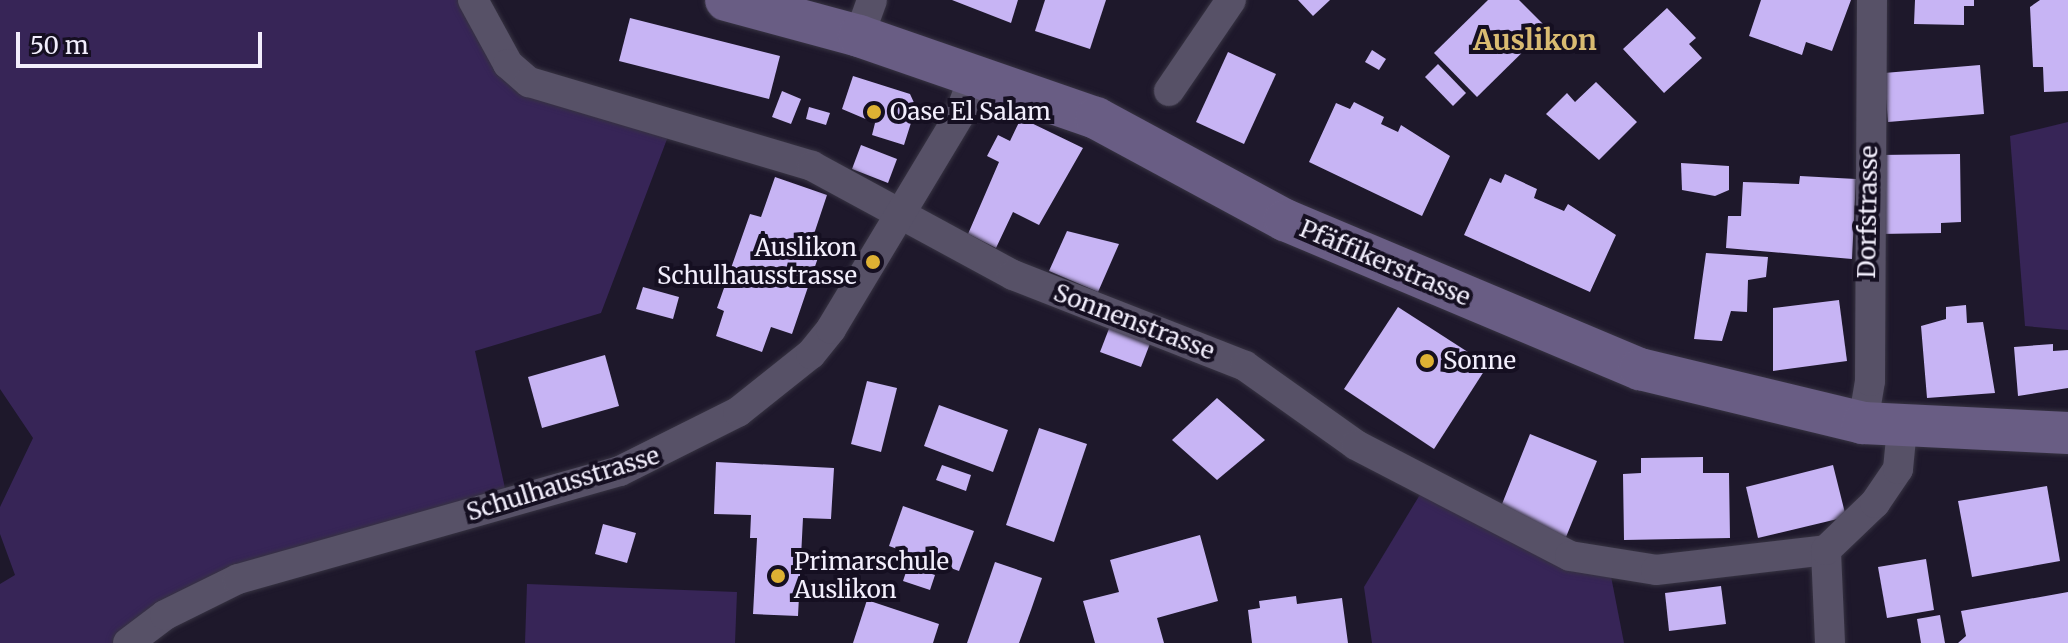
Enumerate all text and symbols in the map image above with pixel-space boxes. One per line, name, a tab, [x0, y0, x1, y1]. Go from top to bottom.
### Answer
scale bar	[20, 16, 266, 66]
district label: Auslikon	[1473, 23, 1597, 57]
text: 50 m	[30, 30, 89, 61]
place label: Oase El Salam	[890, 98, 1051, 126]
marker: Oase El Salam	[865, 103, 883, 121]
street label: Dorfstrasse	[1852, 145, 1884, 279]
street label: Pfäffikerstrasse	[1295, 214, 1475, 312]
place label: Auslikon Schulhausstrasse	[657, 234, 857, 290]
marker: Auslikon Schulhausstrasse	[864, 253, 882, 271]
street label: Sonnenstrasse	[1050, 278, 1218, 366]
place label: Sonne	[1443, 347, 1516, 375]
marker: Sonne	[1418, 352, 1436, 370]
street label: Schulhausstrasse	[463, 441, 663, 527]
place label: Primarschule Auslikon	[794, 548, 949, 604]
marker: Primarschule Auslikon	[769, 567, 787, 585]

